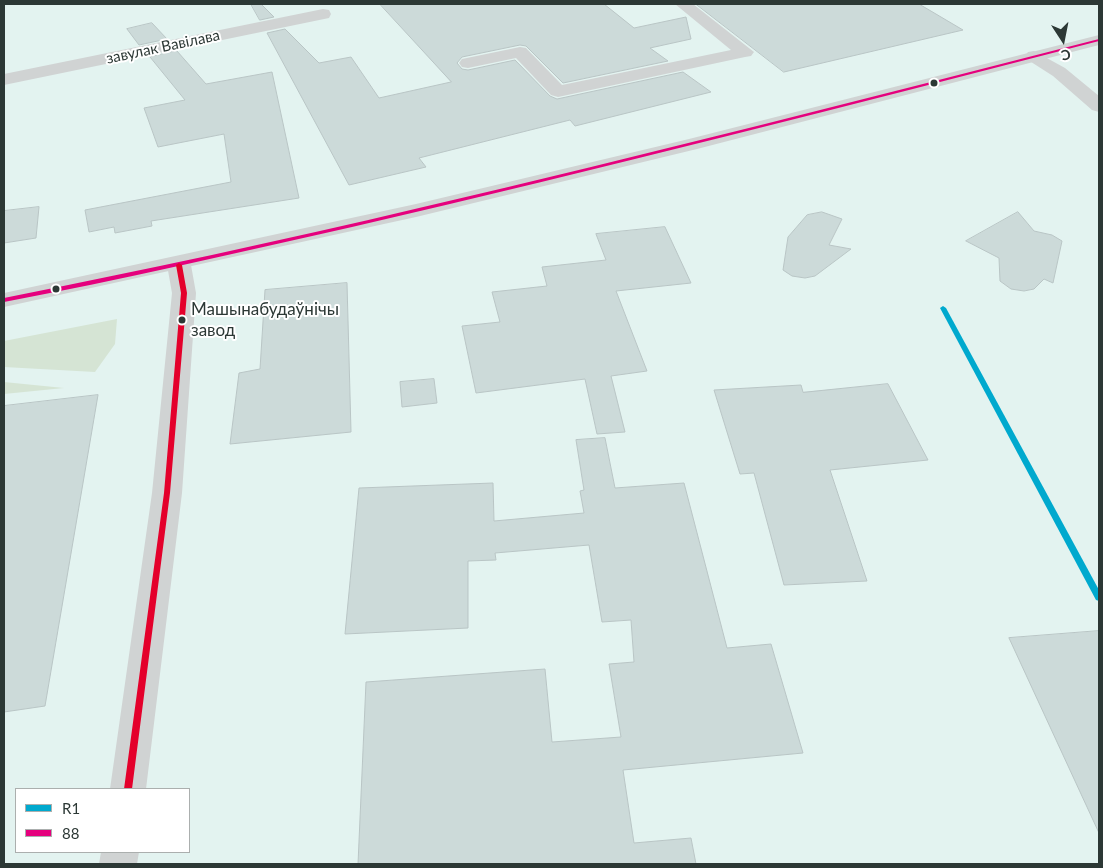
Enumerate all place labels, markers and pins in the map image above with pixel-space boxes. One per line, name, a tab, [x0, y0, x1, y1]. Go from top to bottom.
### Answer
unlabelled marker	[929, 78, 939, 88]
unlabelled marker	[51, 284, 61, 294]
place label: Машынабудаўнічы завод	[191, 300, 339, 340]
marker: Машынабудаўнічы завод	[177, 315, 187, 325]

